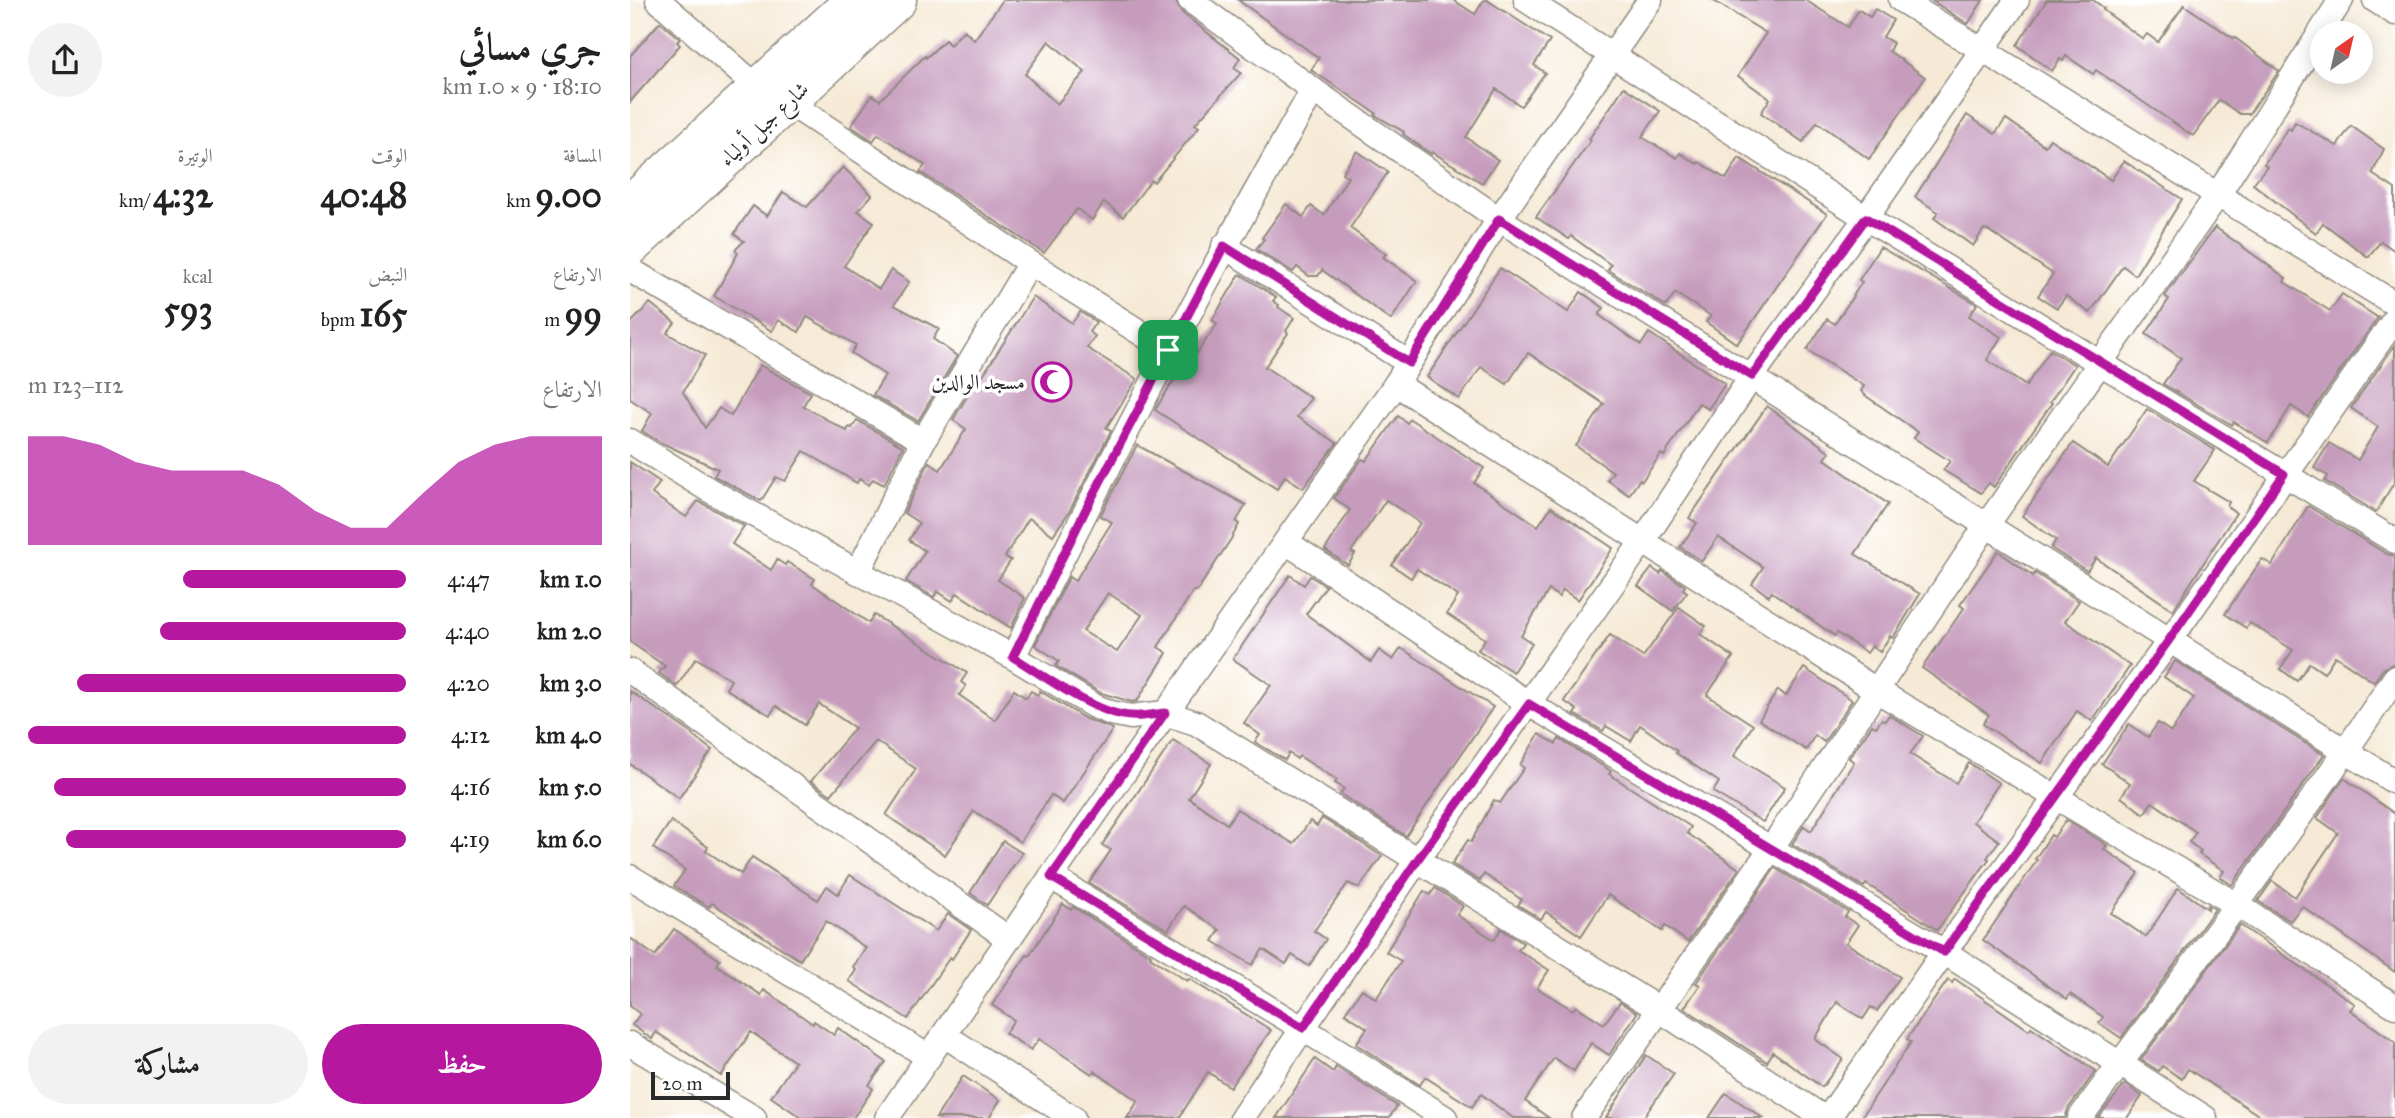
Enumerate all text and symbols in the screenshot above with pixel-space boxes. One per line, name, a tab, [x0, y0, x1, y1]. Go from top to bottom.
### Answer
north arrow	[2310, 21, 2373, 84]
map controls	[2310, 21, 2373, 84]
button: share	[28, 23, 102, 97]
text: جري مسائي	[458, 23, 602, 69]
text: 18:10 · 9 × 1.0 km	[443, 72, 602, 100]
street label: شارع جبل أولياء	[713, 75, 818, 176]
text: الوتيرة	[178, 144, 213, 167]
text: الوقت	[371, 144, 407, 167]
text: المسافة	[563, 144, 602, 167]
text: 4:32	[153, 174, 213, 217]
text: 40:48	[321, 174, 407, 217]
text: 9.00	[535, 174, 602, 217]
text: /km	[119, 189, 153, 212]
text: km	[506, 189, 535, 212]
text: النبض	[368, 263, 407, 286]
text: الارتفاع	[553, 263, 602, 286]
text: kcal	[183, 265, 213, 288]
text: 593	[164, 288, 213, 331]
text: 165	[359, 293, 407, 336]
text: 99	[564, 293, 602, 336]
text: bpm	[321, 308, 359, 331]
text: m	[544, 308, 564, 331]
pin	[1138, 320, 1198, 380]
icon: arrive	[1149, 331, 1187, 369]
mosque icon: مسجد الوالدين	[1031, 361, 1073, 403]
place label: مسجد الوالدين	[931, 369, 1025, 395]
text: 112–123 m	[28, 371, 123, 399]
text: الارتفاع	[542, 375, 602, 403]
text: 4:47	[447, 565, 490, 593]
text: 1.0 km	[540, 565, 602, 593]
text: 4:40	[445, 617, 490, 645]
text: 2.0 km	[537, 617, 602, 645]
text: 4:20	[447, 669, 490, 697]
text: 3.0 km	[540, 669, 602, 697]
text: 4:12	[451, 721, 490, 749]
text: 4.0 km	[536, 721, 602, 749]
text: 4:16	[451, 773, 490, 801]
text: 5.0 km	[539, 773, 602, 801]
text: 4:19	[450, 825, 490, 853]
text: 6.0 km	[537, 825, 602, 853]
button: مشاركة	[28, 1024, 308, 1104]
button: حفظ	[322, 1024, 602, 1104]
scale bar	[651, 1069, 730, 1101]
text: 20 m	[662, 1072, 703, 1095]

